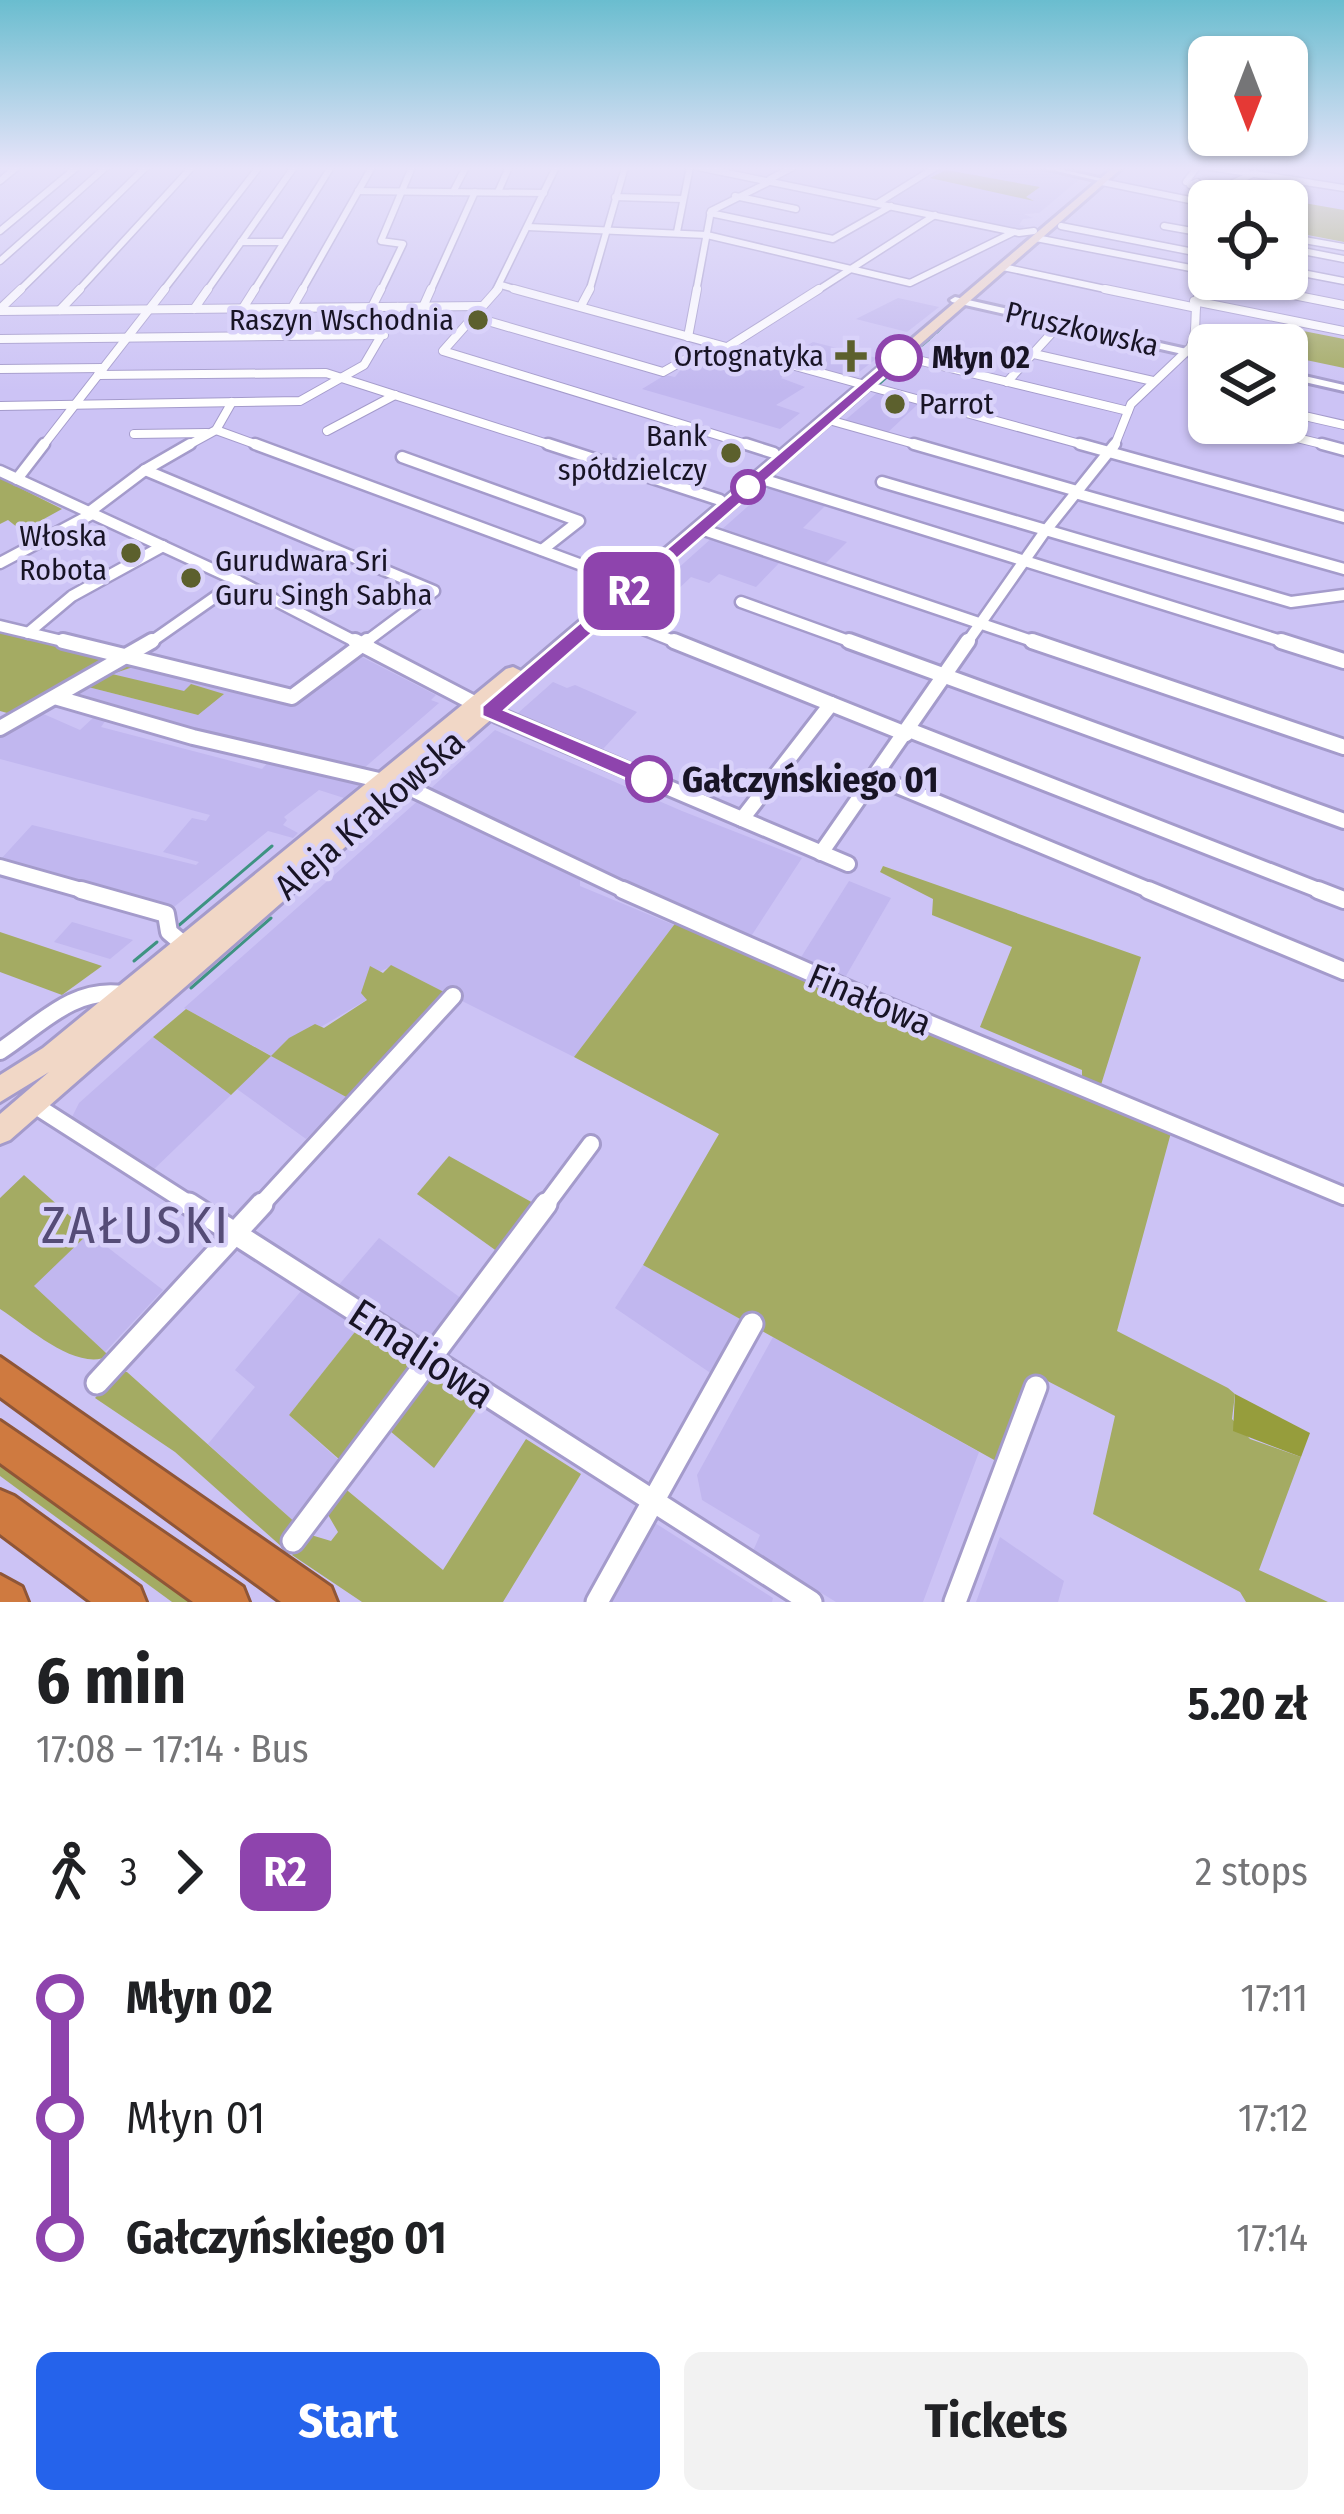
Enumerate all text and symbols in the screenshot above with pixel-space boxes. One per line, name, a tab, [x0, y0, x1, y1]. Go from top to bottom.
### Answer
north arrow	[1188, 36, 1308, 156]
map controls	[1188, 36, 1308, 444]
button: locate	[1188, 180, 1308, 300]
street label: Pruszkowska	[1002, 294, 1162, 364]
place label: Raszyn Wschodnia	[229, 302, 454, 338]
marker: Raszyn Wschodnia	[465, 307, 491, 333]
button: layers	[1188, 324, 1308, 444]
marker: Młyn 02	[877, 336, 921, 380]
place label: Ortognatyka	[674, 338, 824, 374]
marker: Ortognatyka	[835, 340, 867, 372]
place label: Młyn 02	[932, 340, 1030, 376]
place label: Parrot	[919, 386, 994, 422]
marker: Parrot	[882, 391, 908, 417]
place label: Bank spółdzielczy	[558, 418, 708, 488]
marker: Bank spółdzielczy	[718, 440, 744, 466]
unlabelled marker	[732, 471, 764, 503]
place label: Włoska Robota	[19, 518, 107, 588]
marker: Włoska Robota	[118, 540, 144, 566]
place label: Gurudwara Sri Guru Singh Sabha	[215, 543, 432, 613]
line badge: R2	[575, 552, 683, 630]
marker: Gurudwara Sri Guru Singh Sabha	[178, 565, 204, 591]
text: R2	[607, 566, 651, 616]
street label: Aleja Krakowska	[266, 720, 474, 909]
marker: Gałczyńskiego 01	[627, 757, 671, 801]
place label: Gałczyńskiego 01	[682, 758, 938, 802]
street label: Finałowa	[801, 954, 938, 1046]
district label: ZAŁUSKI	[41, 1195, 231, 1257]
street label: Emaliowa	[339, 1288, 503, 1419]
text: 6 min	[36, 1641, 186, 1720]
text: 5.20 zł	[1188, 1677, 1308, 1731]
text: 17:08 – 17:14 · Bus	[36, 1726, 309, 1772]
icon: walk	[36, 1839, 102, 1905]
icon: forward	[156, 1839, 222, 1905]
text: R2	[264, 1847, 307, 1897]
text: 3	[120, 1849, 138, 1895]
text: 2 stops	[1195, 1849, 1308, 1895]
text: Młyn 02	[126, 1971, 273, 2025]
text: 17:11	[1240, 1975, 1308, 2021]
text: Młyn 01	[126, 2091, 265, 2145]
text: 17:12	[1238, 2095, 1308, 2141]
text: Gałczyńskiego 01	[126, 2211, 447, 2265]
text: 17:14	[1236, 2215, 1308, 2261]
button: Start	[36, 2352, 660, 2490]
button: Tickets	[684, 2352, 1308, 2490]

